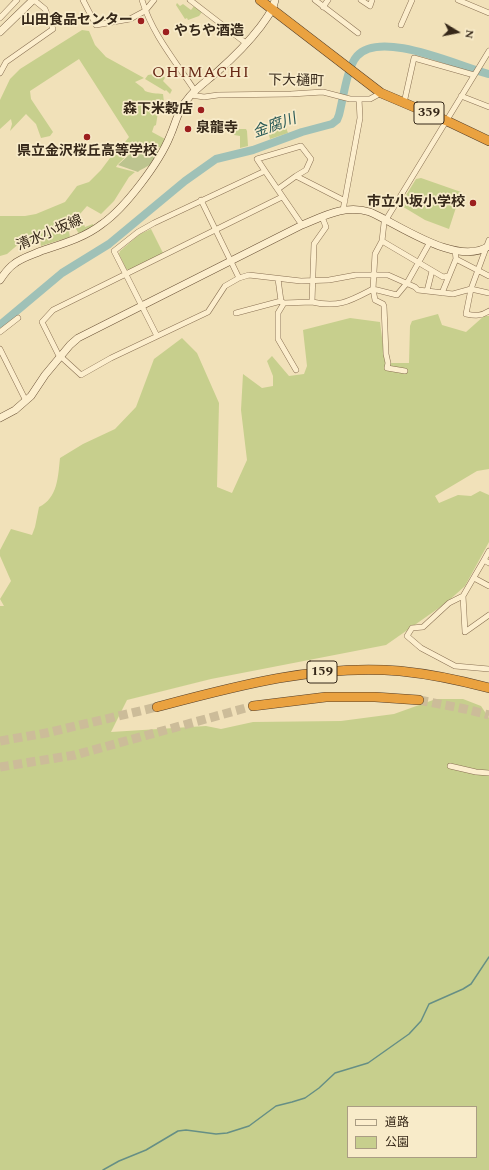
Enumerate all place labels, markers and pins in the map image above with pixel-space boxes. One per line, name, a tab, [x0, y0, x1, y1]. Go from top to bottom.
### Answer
place label: 山田食品センター	[21, 13, 133, 29]
marker: 山田食品センター	[136, 16, 146, 26]
place label: やちや酒造	[174, 24, 244, 40]
marker: やちや酒造	[161, 27, 171, 37]
place label: 森下米穀店	[123, 102, 193, 118]
marker: 森下米穀店	[196, 105, 206, 115]
place label: 泉龍寺	[196, 121, 238, 137]
marker: 泉龍寺	[183, 124, 193, 134]
marker: 県立金沢桜丘高等学校	[82, 132, 92, 142]
place label: 県立金沢桜丘高等学校	[17, 144, 157, 160]
place label: 市立小坂小学校	[367, 195, 465, 211]
marker: 市立小坂小学校	[468, 198, 478, 208]

